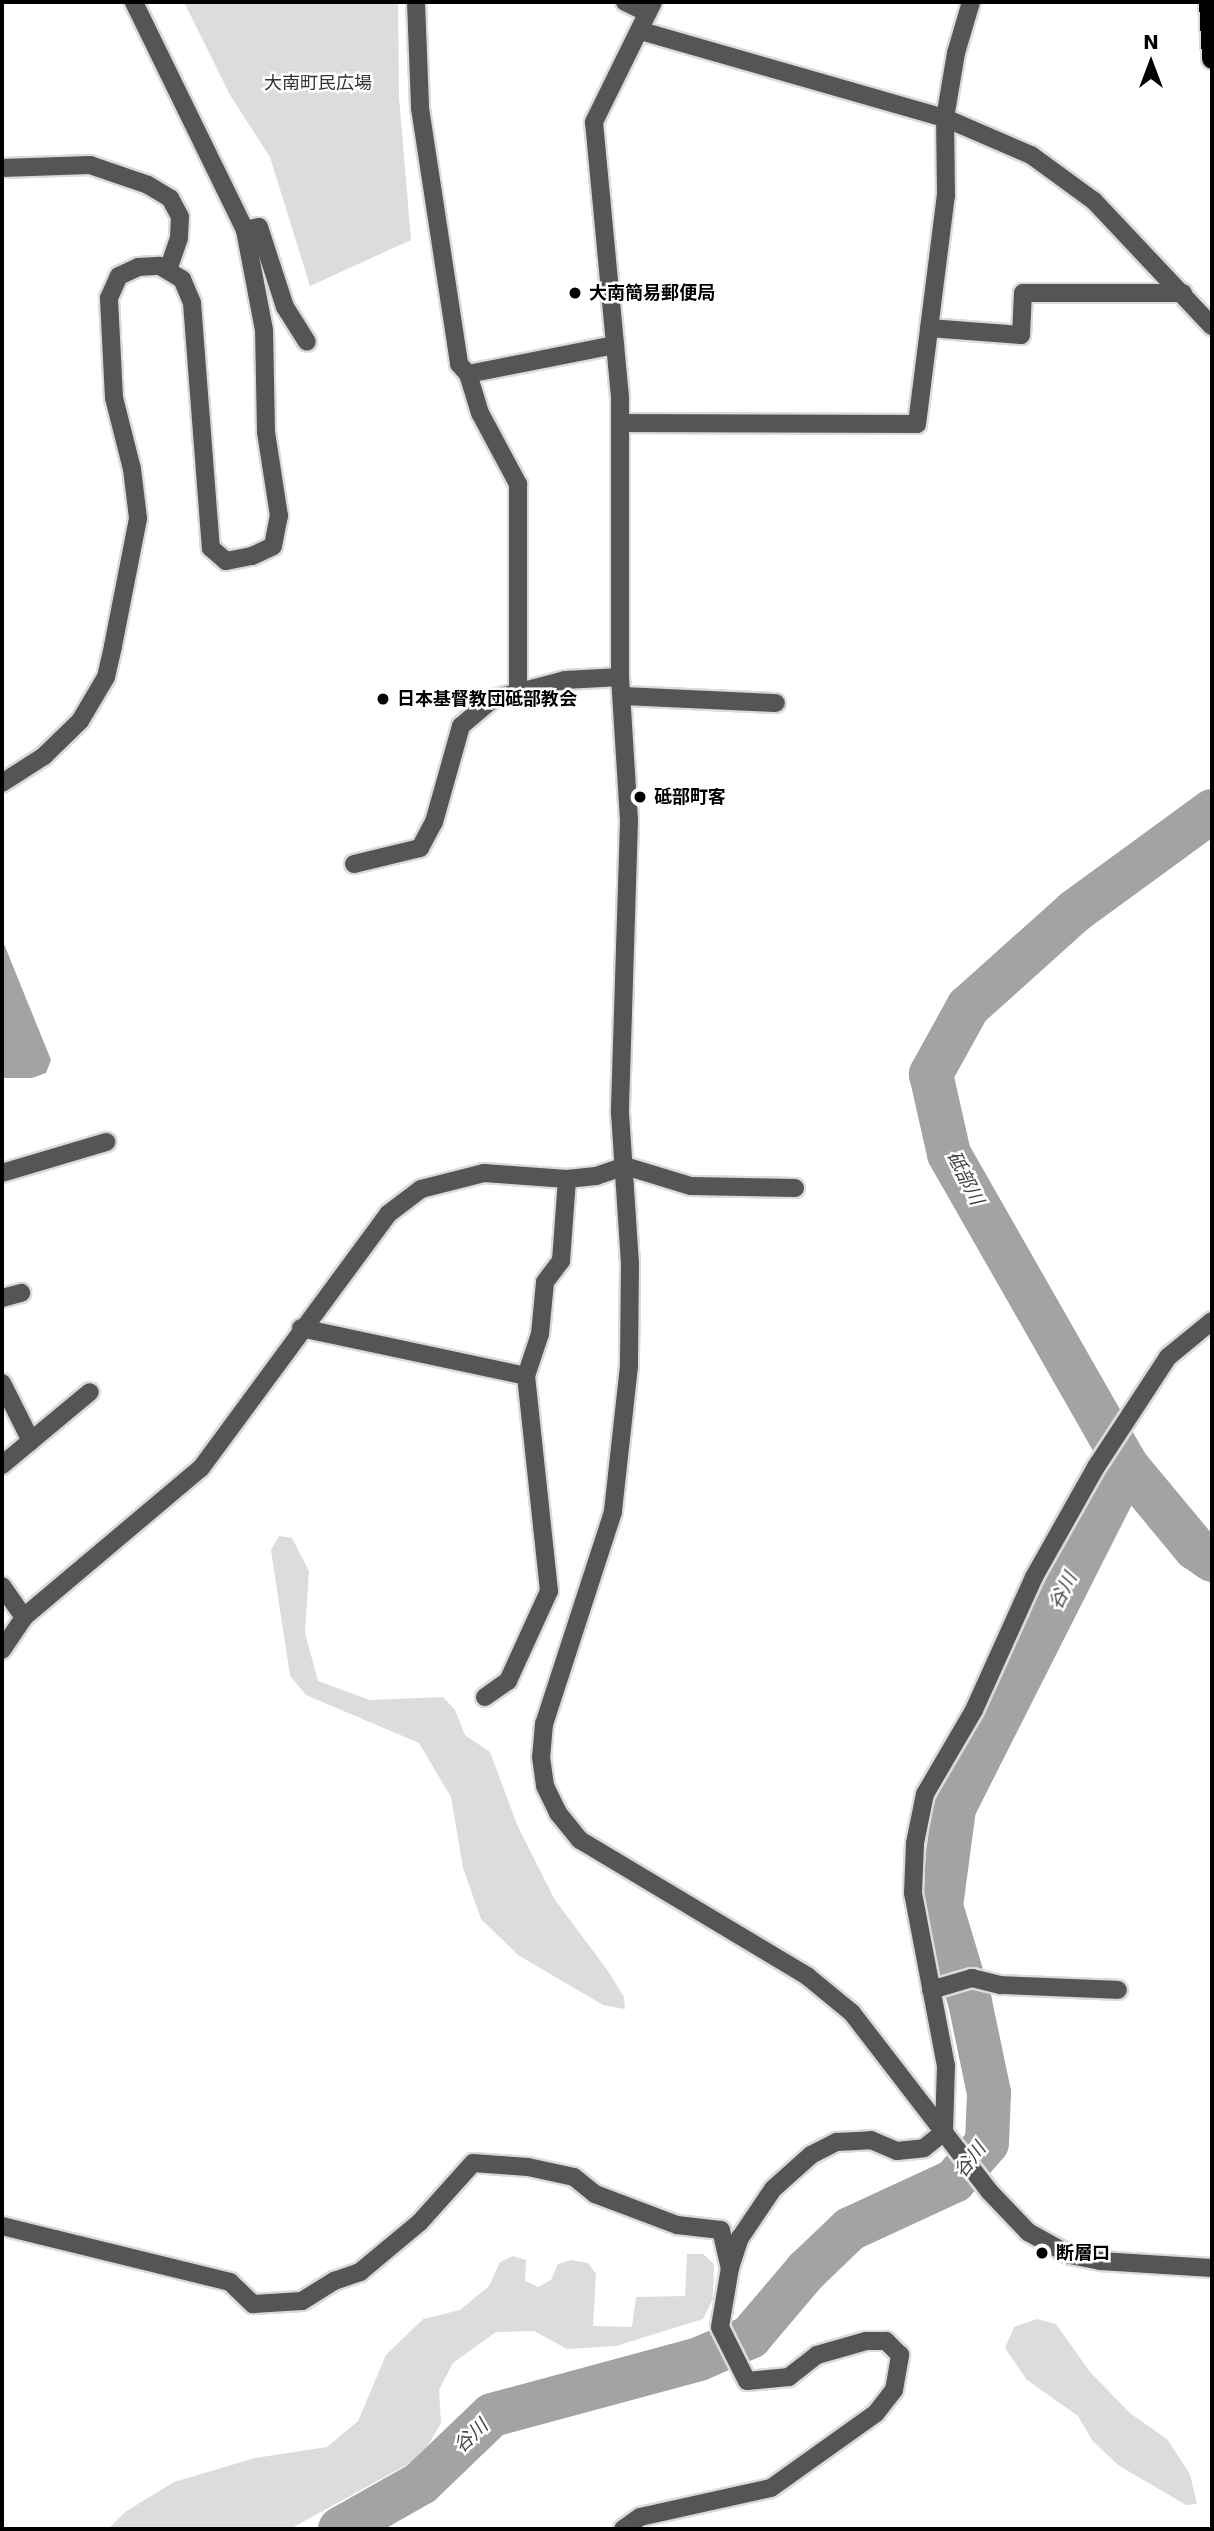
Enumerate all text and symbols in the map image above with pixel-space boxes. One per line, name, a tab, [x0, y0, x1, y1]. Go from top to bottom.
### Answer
north arrow	[1116, 28, 1186, 98]
text: N	[1143, 31, 1159, 53]
park label: 大南町民広場	[264, 72, 372, 94]
place label: 大南簡易郵便局	[589, 282, 715, 304]
marker: 大南簡易郵便局	[567, 285, 583, 301]
place label: 日本基督教団砥部教会	[397, 688, 577, 710]
marker: 日本基督教団砥部教会	[375, 691, 391, 707]
place label: 砥部町客	[654, 786, 726, 808]
marker: 砥部町客	[632, 789, 648, 805]
water label: 砥部川	[942, 1147, 988, 1209]
water label: 谷川	[1044, 1569, 1082, 1613]
water label: 谷川	[949, 2138, 991, 2182]
place label: 断層口	[1056, 2242, 1110, 2264]
marker: 断層口	[1034, 2245, 1050, 2261]
water label: 谷川	[449, 2415, 493, 2457]

